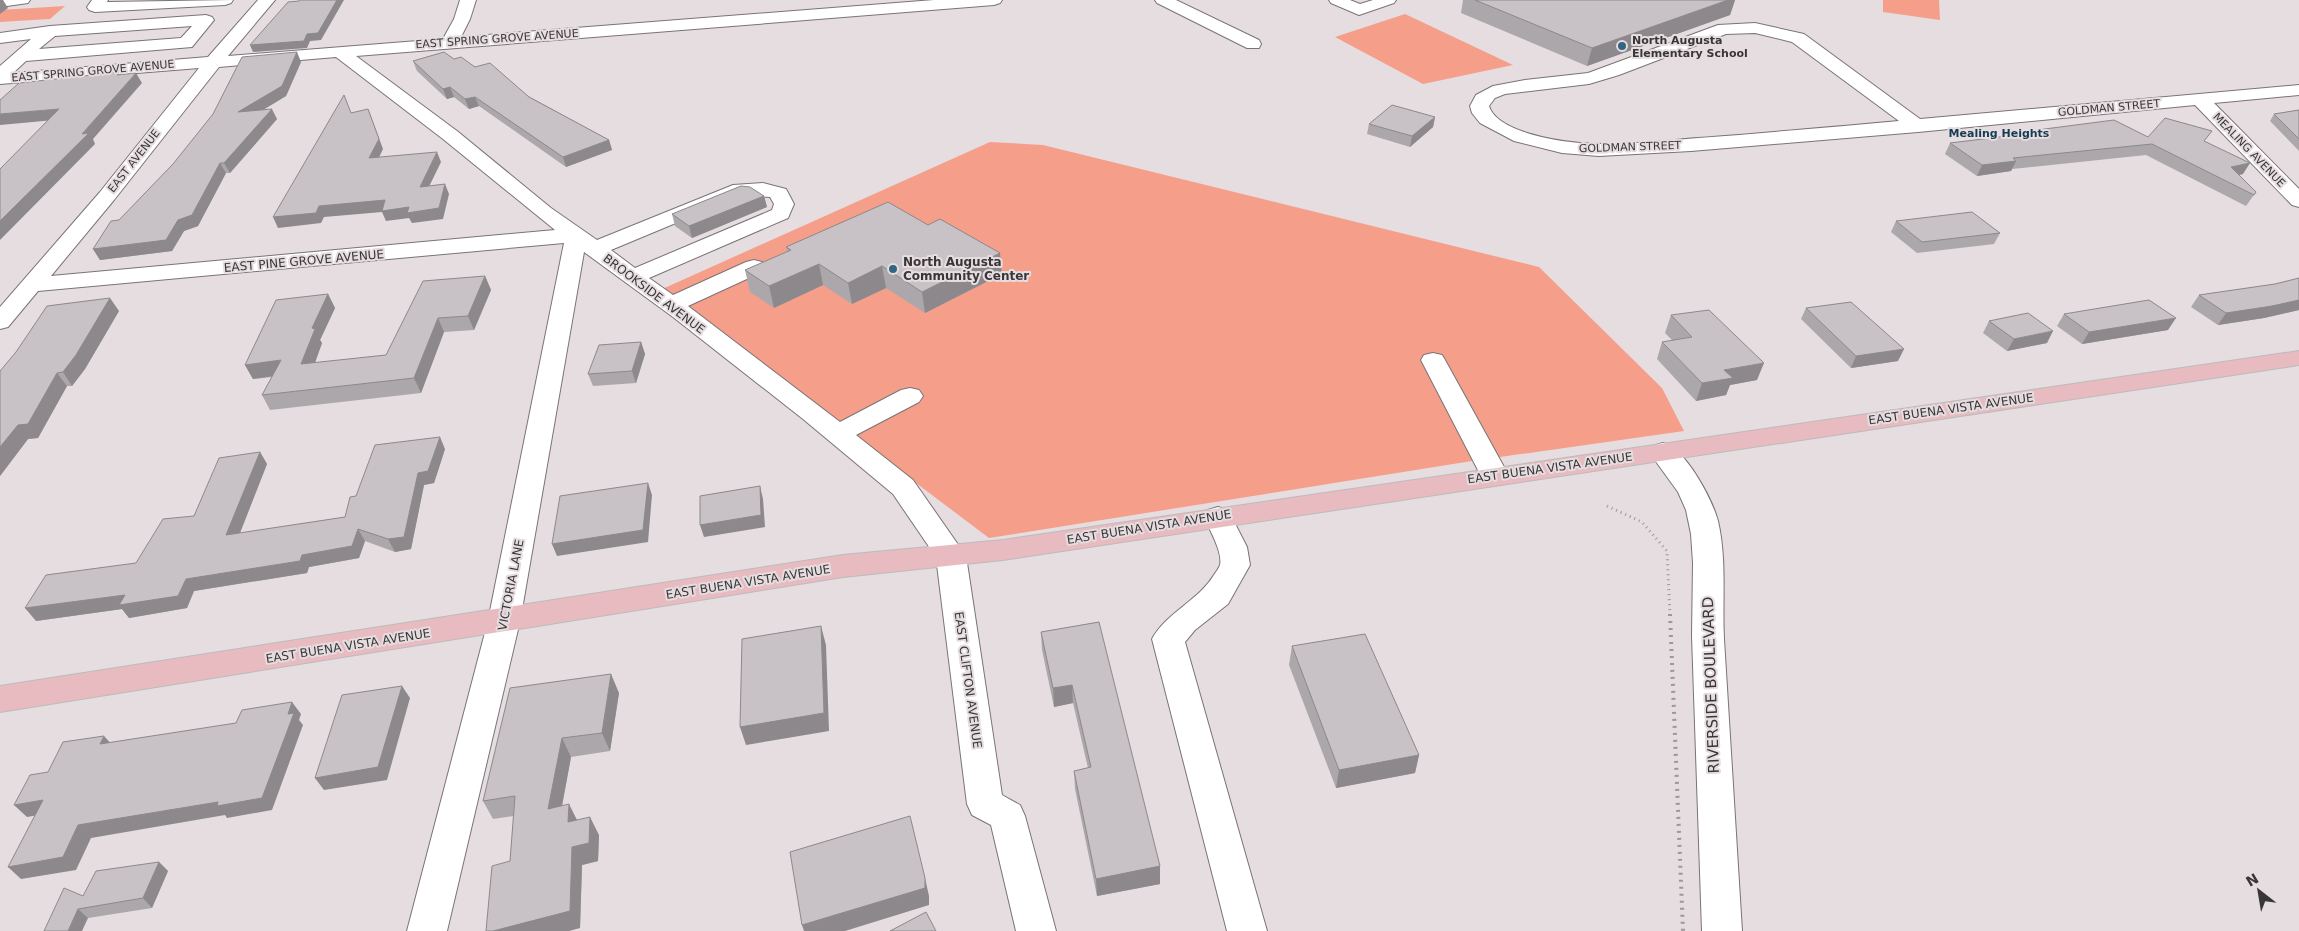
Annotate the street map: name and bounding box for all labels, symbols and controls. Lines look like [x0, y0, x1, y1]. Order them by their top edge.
street label: EAST SPRING GROVE AVENUE [415, 27, 579, 51]
place label: North Augusta Elementary School [1632, 34, 1748, 60]
marker: North Augusta Elementary School [1616, 40, 1628, 52]
street label: EAST SPRING GROVE AVENUE [11, 57, 175, 85]
street label: GOLDMAN STREET [2057, 97, 2161, 119]
street label: MEALING AVENUE [2210, 110, 2288, 190]
street label: EAST AVENUE [105, 127, 163, 195]
district label: Mealing Heights [1949, 127, 2050, 140]
street label: GOLDMAN STREET [1579, 139, 1682, 155]
street label: EAST PINE GROVE AVENUE [223, 247, 385, 275]
street label: BROOKSIDE AVENUE [600, 251, 708, 337]
place label: North Augusta Community Center [903, 255, 1029, 283]
marker: North Augusta Community Center [887, 263, 899, 275]
street label: EAST BUENA VISTA AVENUE [1868, 390, 2034, 428]
street label: EAST BUENA VISTA AVENUE [1467, 449, 1633, 487]
street label: EAST BUENA VISTA AVENUE [1066, 507, 1232, 547]
street label: VICTORIA LANE [495, 538, 527, 632]
street label: EAST BUENA VISTA AVENUE [665, 562, 831, 602]
street label: RIVERSIDE BOULEVARD [1699, 596, 1723, 774]
street label: EAST CLIFTON AVENUE [951, 611, 985, 749]
street label: EAST BUENA VISTA AVENUE [265, 626, 431, 666]
north arrow [2234, 866, 2284, 916]
text: N [2243, 870, 2261, 890]

